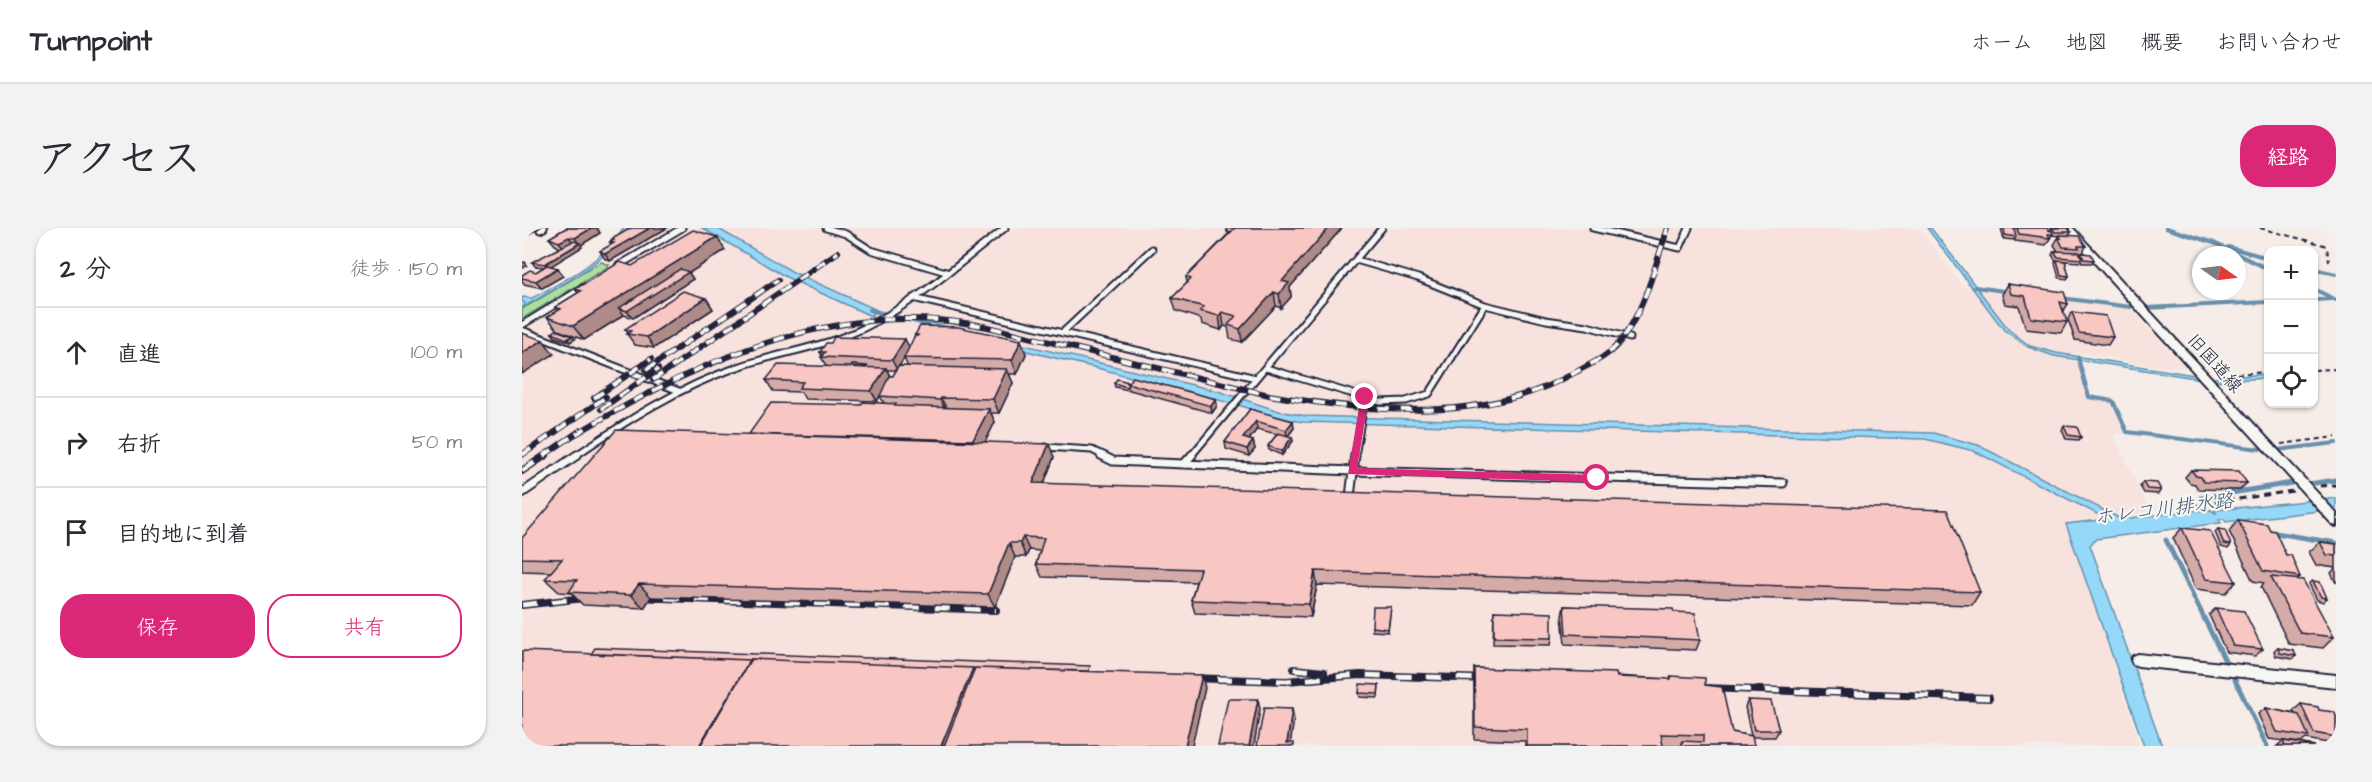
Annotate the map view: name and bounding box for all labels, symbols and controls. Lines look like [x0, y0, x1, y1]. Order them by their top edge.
text: Turnpoint [30, 22, 152, 61]
text: ホーム [1971, 28, 2033, 57]
text: 地図 [2066, 28, 2108, 57]
text: 概要 [2141, 28, 2183, 57]
text: お問い合わせ [2216, 28, 2342, 57]
button: 経路 [2240, 125, 2336, 187]
text: アクセス [36, 131, 201, 189]
north arrow [2192, 246, 2246, 300]
map controls [2264, 246, 2318, 408]
button: + [2264, 246, 2318, 300]
text: 2 分 [60, 251, 111, 287]
text: 徒歩 · 150 m [350, 255, 462, 283]
button: − [2264, 300, 2318, 354]
street label: 旧国道線 [2181, 328, 2248, 398]
icon: ahead [60, 336, 93, 369]
text: 100 m [411, 338, 462, 366]
text: 直進 [117, 339, 161, 370]
button: locate [2264, 354, 2318, 408]
route end [1351, 383, 1377, 409]
icon: right [60, 426, 93, 459]
text: 50 m [412, 428, 462, 456]
text: 右折 [117, 429, 161, 460]
route start [1583, 464, 1609, 490]
water label: ホレコ川排水路 [2093, 486, 2236, 531]
icon: arrive [60, 516, 93, 549]
text: 目的地に到着 [117, 519, 249, 550]
button: 保存 [60, 594, 255, 658]
button: 共有 [267, 594, 462, 658]

